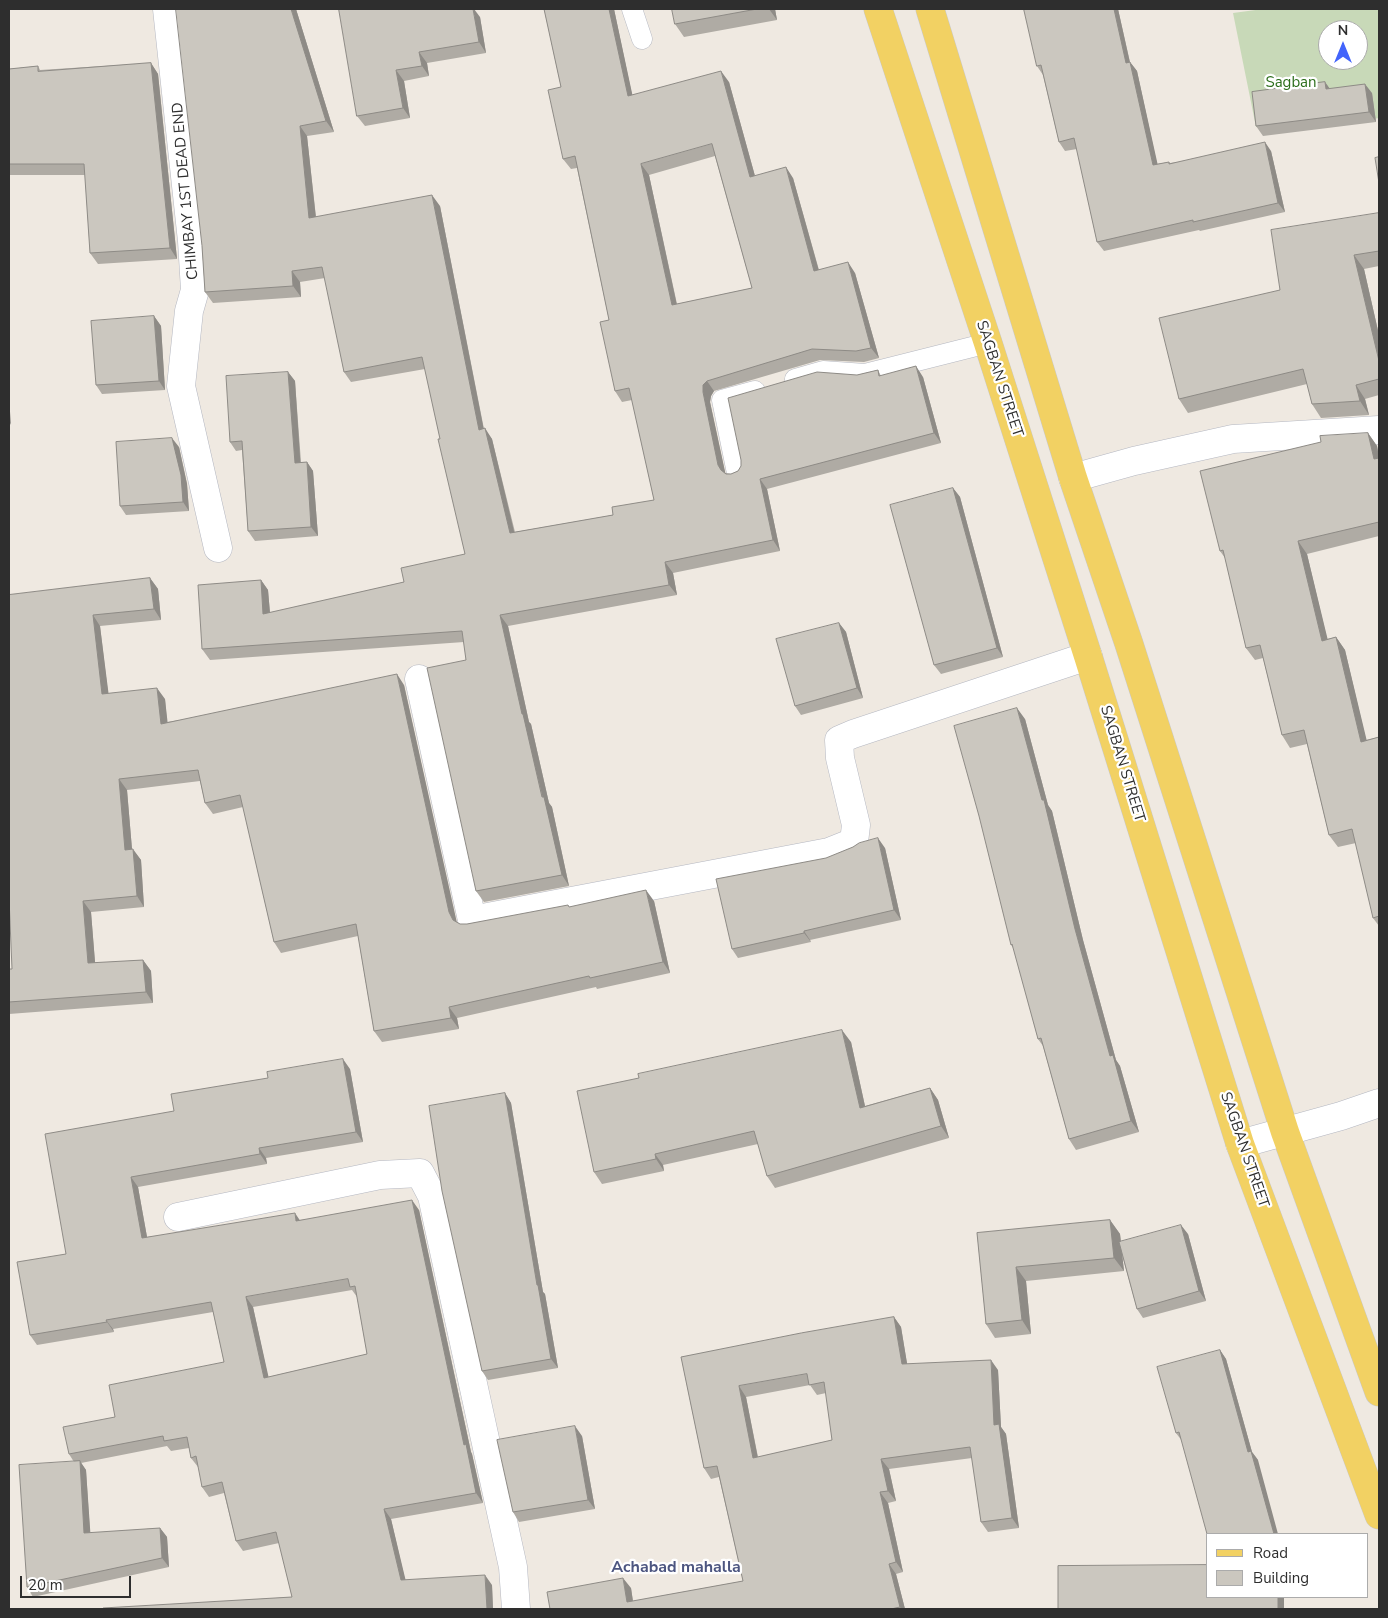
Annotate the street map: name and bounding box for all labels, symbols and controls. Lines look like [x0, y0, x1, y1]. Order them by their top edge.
north arrow [1318, 20, 1368, 70]
text: N [1338, 21, 1348, 40]
park label: Sagban [1265, 74, 1317, 92]
street label: CHIMBAY 1ST DEAD END [169, 101, 203, 281]
street label: SAGBAN STREET [972, 319, 1026, 439]
street label: SAGBAN STREET [1096, 703, 1148, 825]
street label: SAGBAN STREET [1216, 1090, 1272, 1210]
legend [1206, 1533, 1368, 1598]
text: Road [1253, 1543, 1288, 1563]
district label: Achabad mahalla [611, 1558, 741, 1578]
scale bar [22, 1566, 134, 1598]
text: Building [1253, 1568, 1309, 1588]
text: 20 m [28, 1575, 63, 1595]

